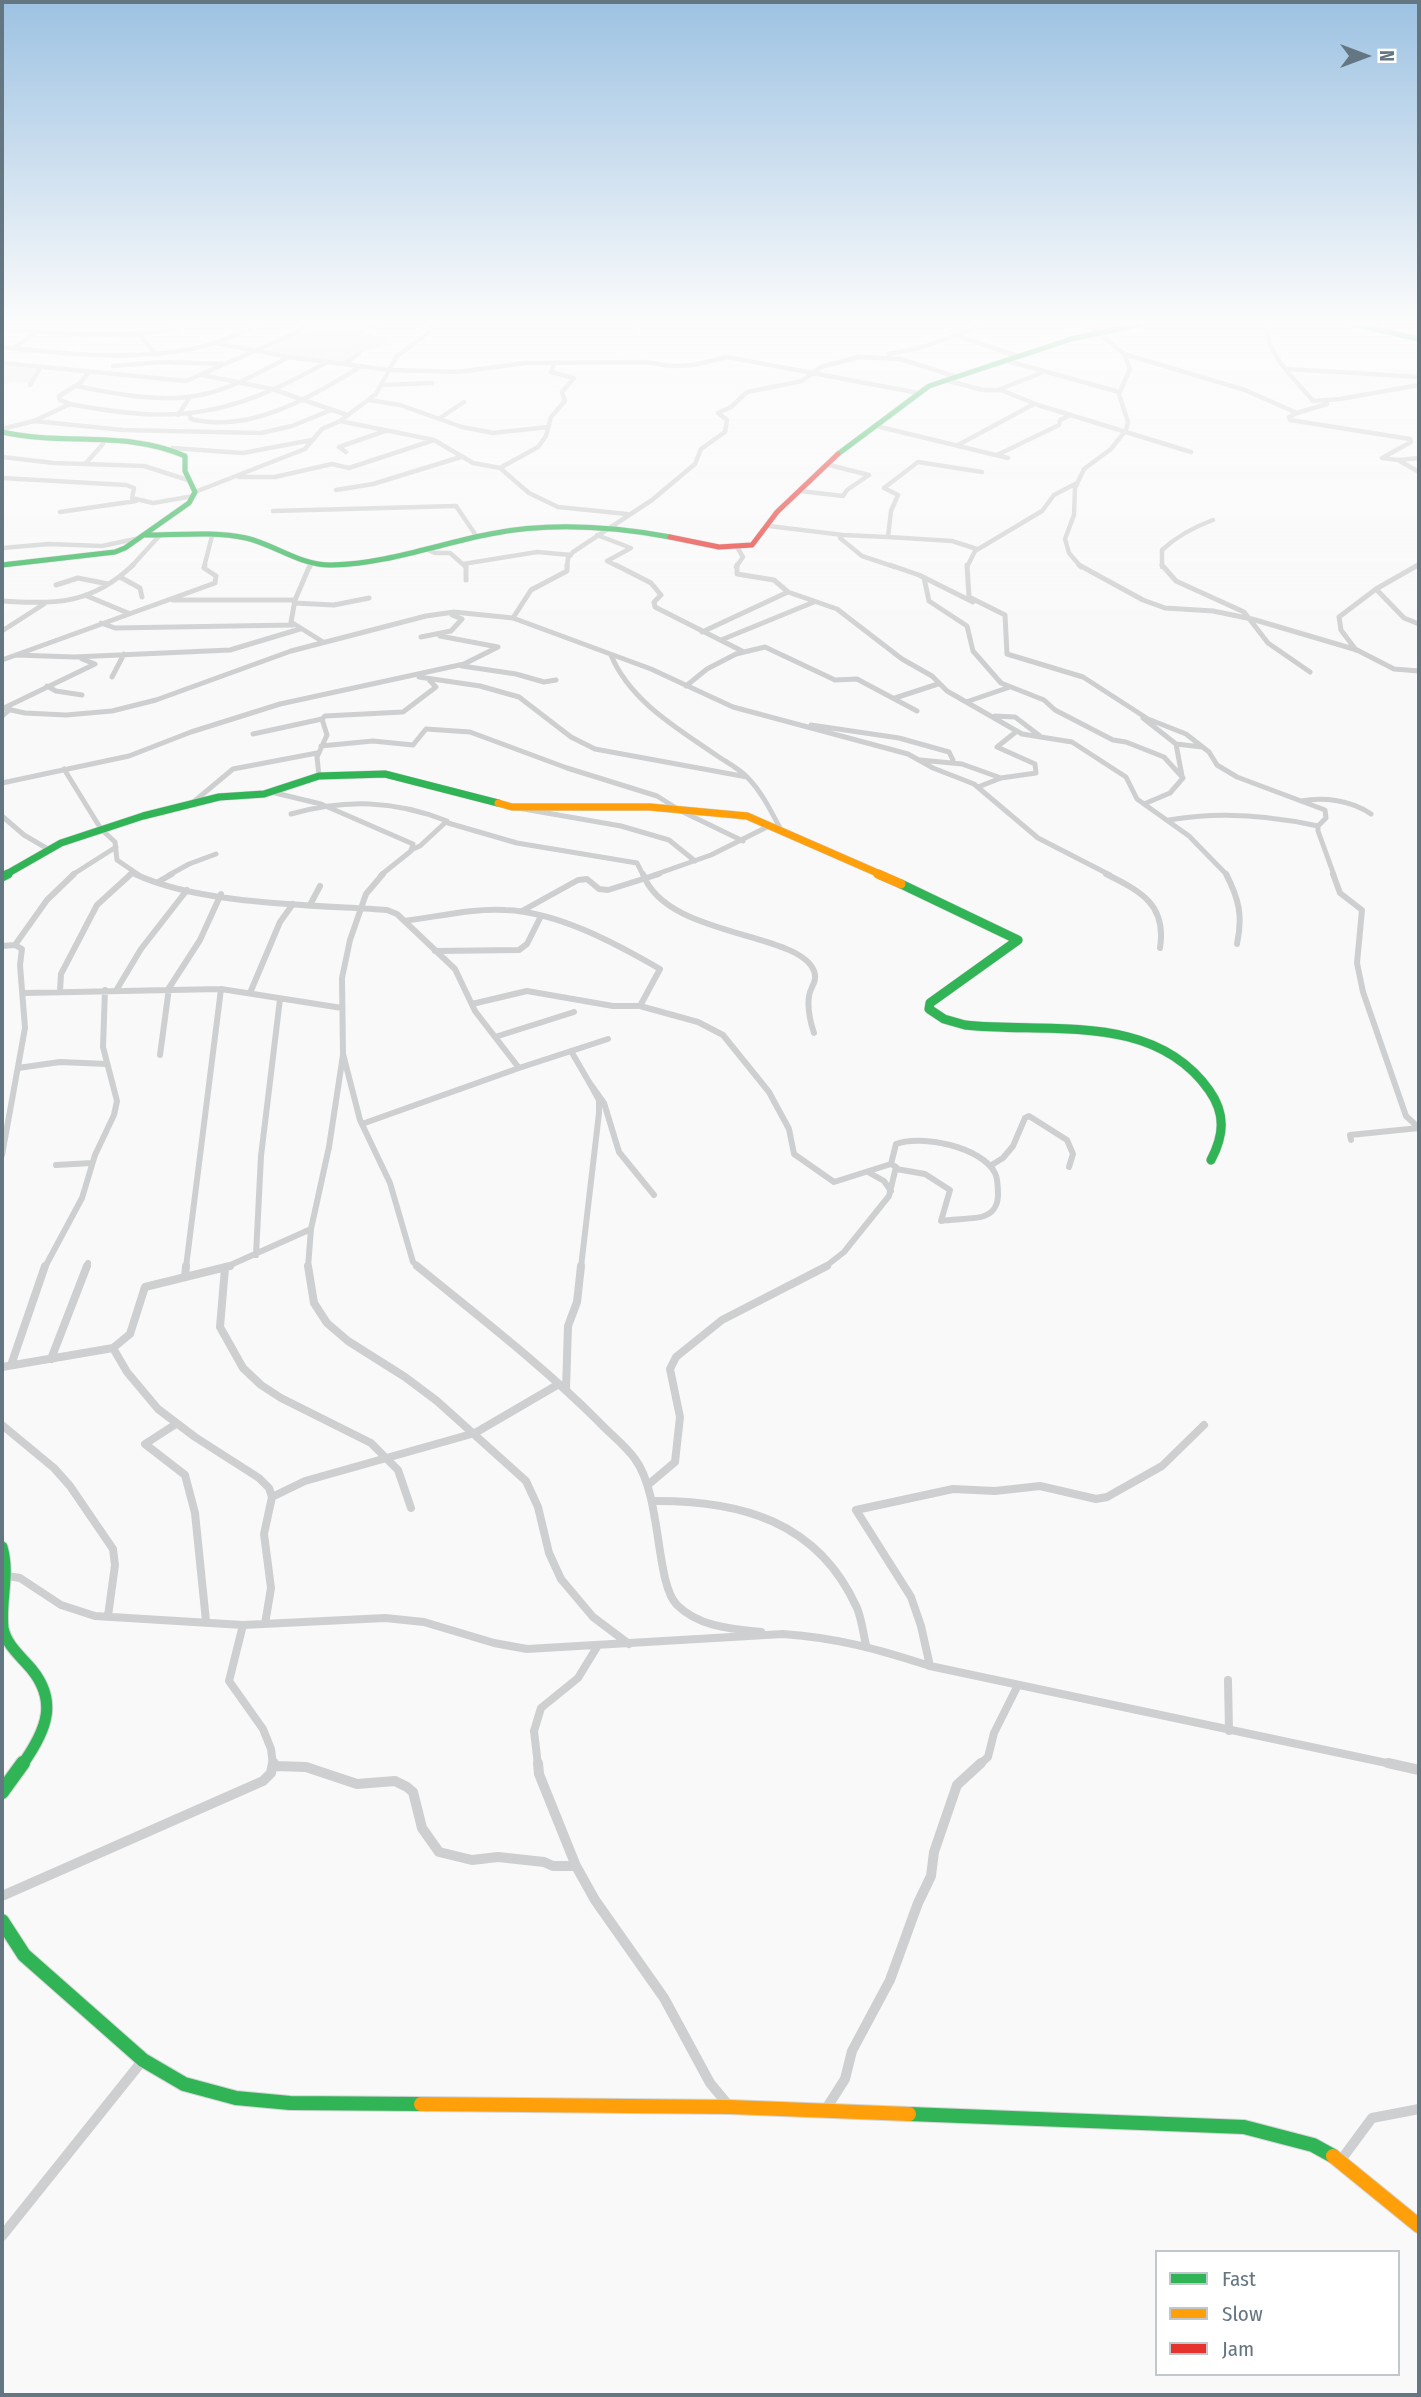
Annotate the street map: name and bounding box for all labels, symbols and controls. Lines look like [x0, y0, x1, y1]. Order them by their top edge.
north arrow [1330, 21, 1400, 91]
text: N [1375, 50, 1398, 62]
legend [1155, 2250, 1400, 2376]
text: Fast [1222, 2266, 1256, 2292]
text: Slow [1222, 2301, 1263, 2327]
text: Jam [1222, 2336, 1254, 2362]

